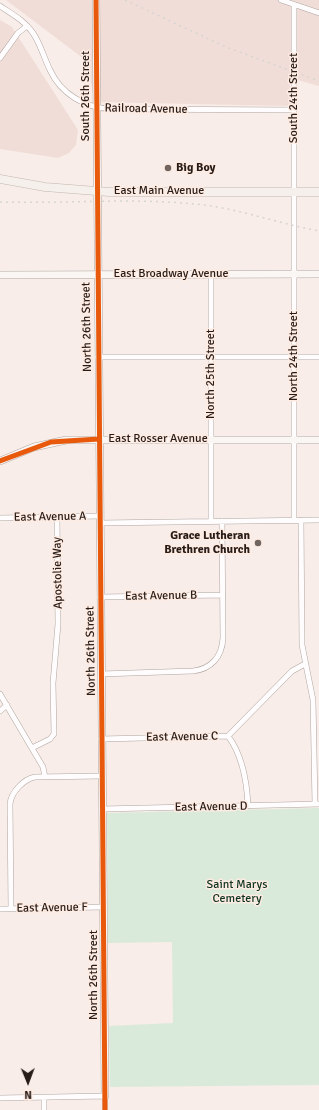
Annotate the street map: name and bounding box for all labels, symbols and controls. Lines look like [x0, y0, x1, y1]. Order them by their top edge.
street label: South 26th Street [79, 51, 93, 141]
street label: South 24th Street [287, 53, 301, 143]
street label: Railroad Avenue [104, 101, 188, 117]
place label: Big Boy [176, 161, 216, 175]
marker: Big Boy [163, 163, 173, 173]
street label: East Main Avenue [114, 184, 204, 198]
street label: East Broadway Avenue [113, 267, 229, 281]
street label: North 26th Street [79, 282, 95, 372]
street label: North 24th Street [287, 311, 301, 401]
street label: North 25th Street [204, 329, 218, 419]
street label: East Rosser Avenue [108, 432, 208, 446]
street label: East Avenue A [14, 509, 86, 525]
place label: Grace Lutheran Brethren Church [164, 529, 250, 557]
street label: Apostolie Way [50, 537, 66, 609]
marker: Grace Lutheran Brethren Church [253, 538, 263, 548]
street label: East Avenue B [125, 588, 197, 604]
street label: North 26th Street [83, 606, 99, 696]
street label: East Avenue C [146, 729, 218, 745]
street label: East Avenue D [174, 799, 248, 815]
park label: Saint Marys Cemetery [207, 878, 267, 906]
street label: East Avenue F [16, 900, 88, 916]
street label: North 26th Street [87, 930, 101, 1020]
north arrow [8, 1062, 48, 1102]
text: N [24, 1088, 32, 1101]

